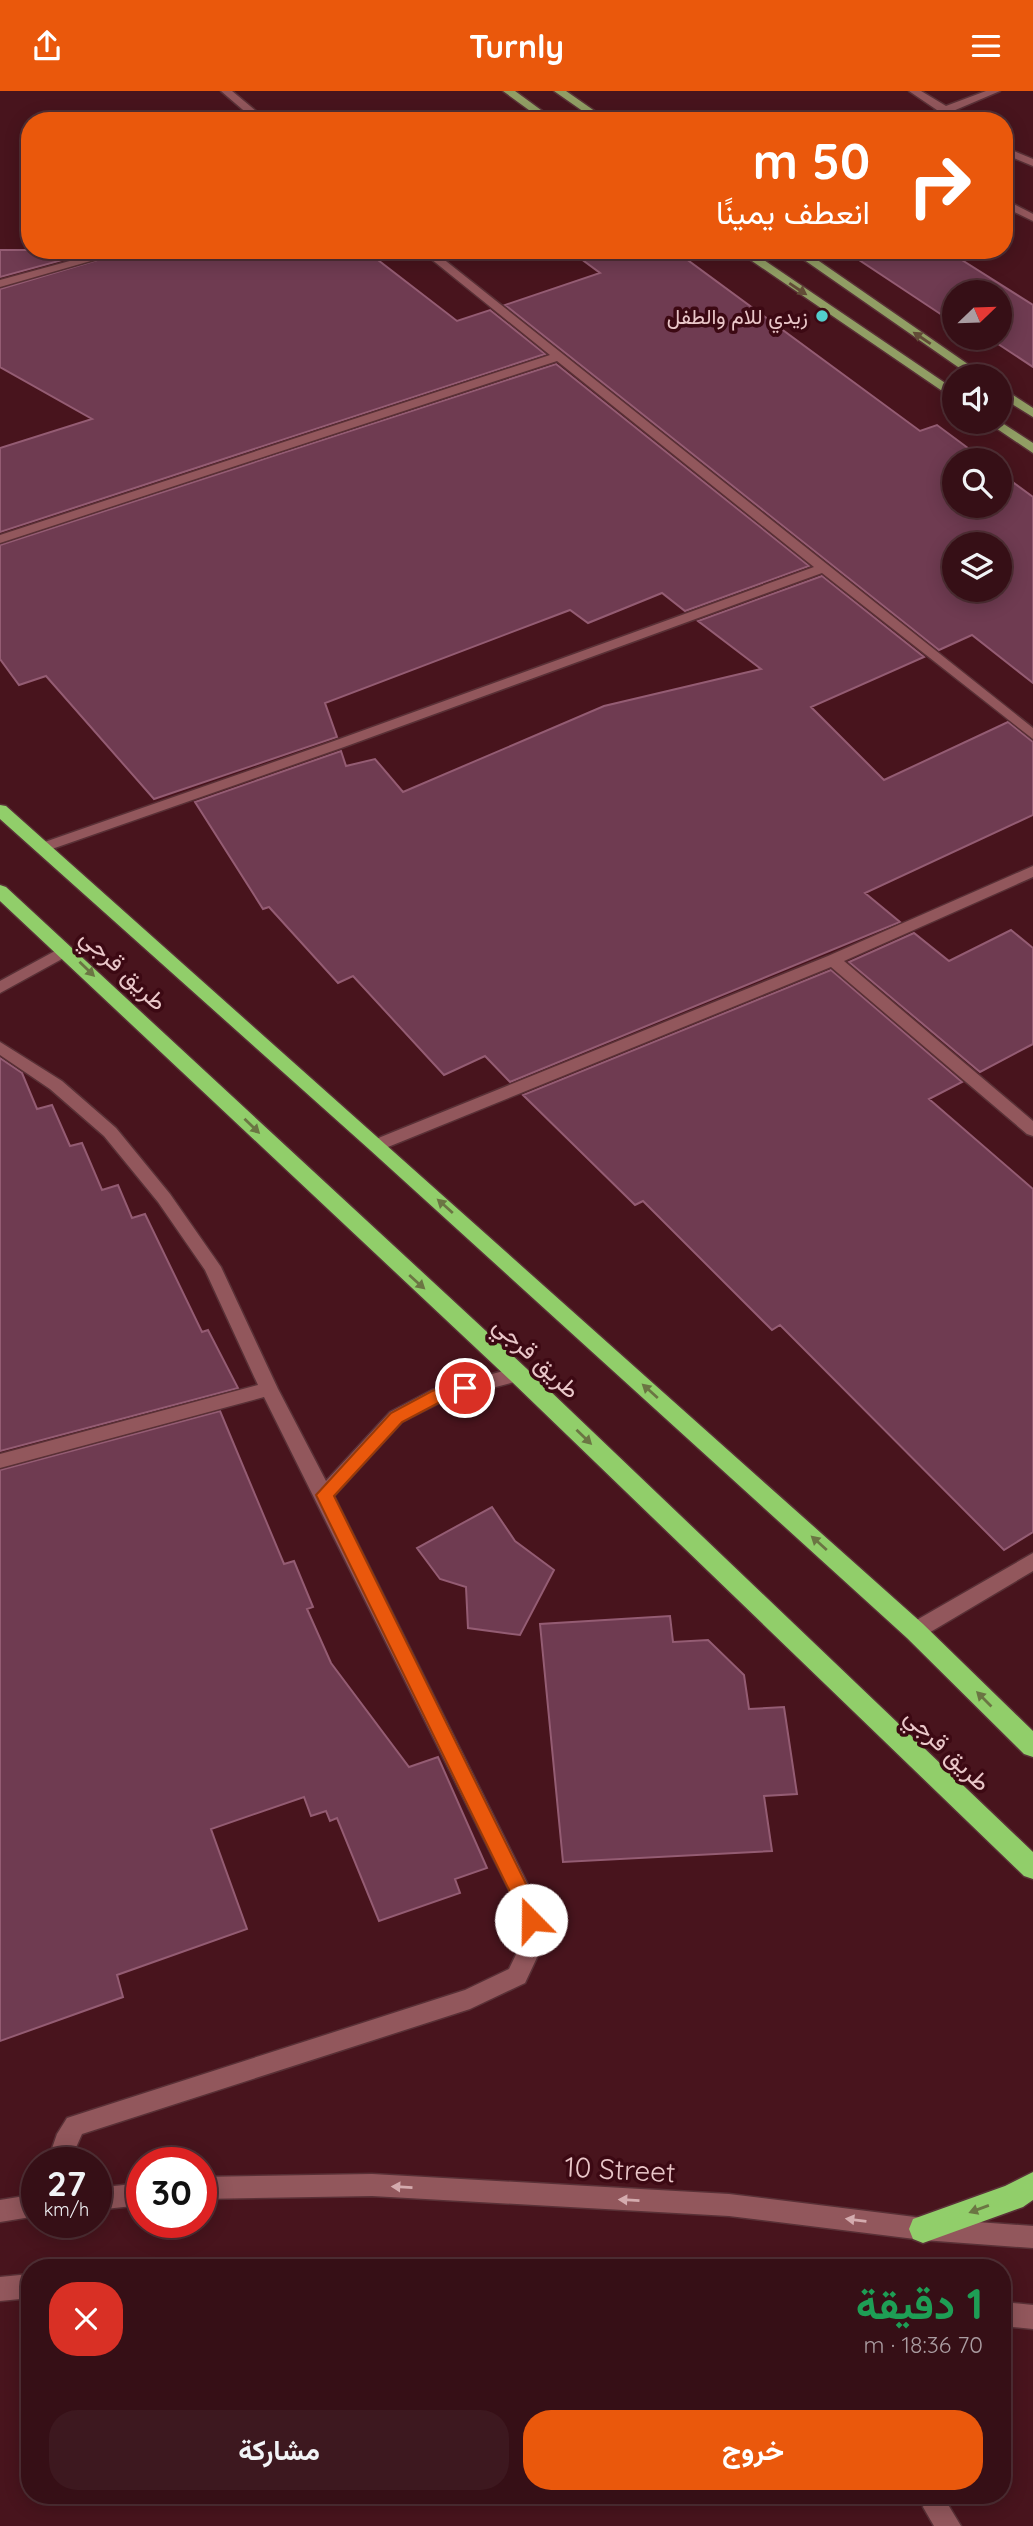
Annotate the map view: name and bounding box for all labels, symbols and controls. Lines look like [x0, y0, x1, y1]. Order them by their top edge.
text: Turnly [469, 26, 564, 66]
icon: share [28, 27, 66, 65]
icon: menu [967, 27, 1005, 65]
text: 50 m [753, 130, 870, 191]
icon: right [894, 140, 985, 231]
text: انعطف يمينًا [716, 192, 870, 232]
north arrow [942, 280, 1012, 350]
map controls [942, 280, 1012, 602]
one-way arrow [789, 282, 807, 296]
place label: زيدي للام والطفل [667, 303, 808, 334]
marker: زيدي للام والطفل [814, 308, 830, 324]
one-way arrow [913, 331, 931, 345]
button: sound [942, 364, 1012, 434]
button: search [942, 448, 1012, 518]
button: layers [942, 532, 1012, 602]
street label: طريق قرجي [71, 921, 174, 1020]
one-way arrow [78, 961, 95, 977]
one-way arrow [243, 1118, 261, 1134]
one-way arrow [437, 1198, 454, 1214]
one-way arrow [408, 1274, 426, 1290]
street label: طريق قرجي [484, 1309, 587, 1408]
pin [435, 1358, 495, 1418]
icon: arrive [446, 1369, 484, 1407]
one-way arrow [642, 1383, 659, 1399]
one-way arrow [575, 1429, 593, 1445]
one-way arrow [811, 1536, 828, 1552]
one-way arrow [976, 1691, 993, 1708]
street label: طريق قرجي [895, 1701, 997, 1801]
position arrow [494, 1883, 568, 1957]
speed limit sign: 30 [126, 2147, 217, 2238]
street label: 10 Street [564, 2149, 676, 2189]
text: 27 [47, 2161, 86, 2205]
one-way arrow [391, 2181, 413, 2192]
one-way arrow [618, 2194, 640, 2205]
text: km/h [44, 2198, 89, 2221]
one-way arrow [968, 2204, 989, 2215]
one-way arrow [844, 2215, 866, 2226]
text: 1 دقيقة [856, 2277, 983, 2330]
button: close [49, 2282, 123, 2356]
text: 70 m · 18:36 [864, 2330, 983, 2359]
button: مشاركة [49, 2410, 509, 2490]
button: خروج [523, 2410, 983, 2490]

